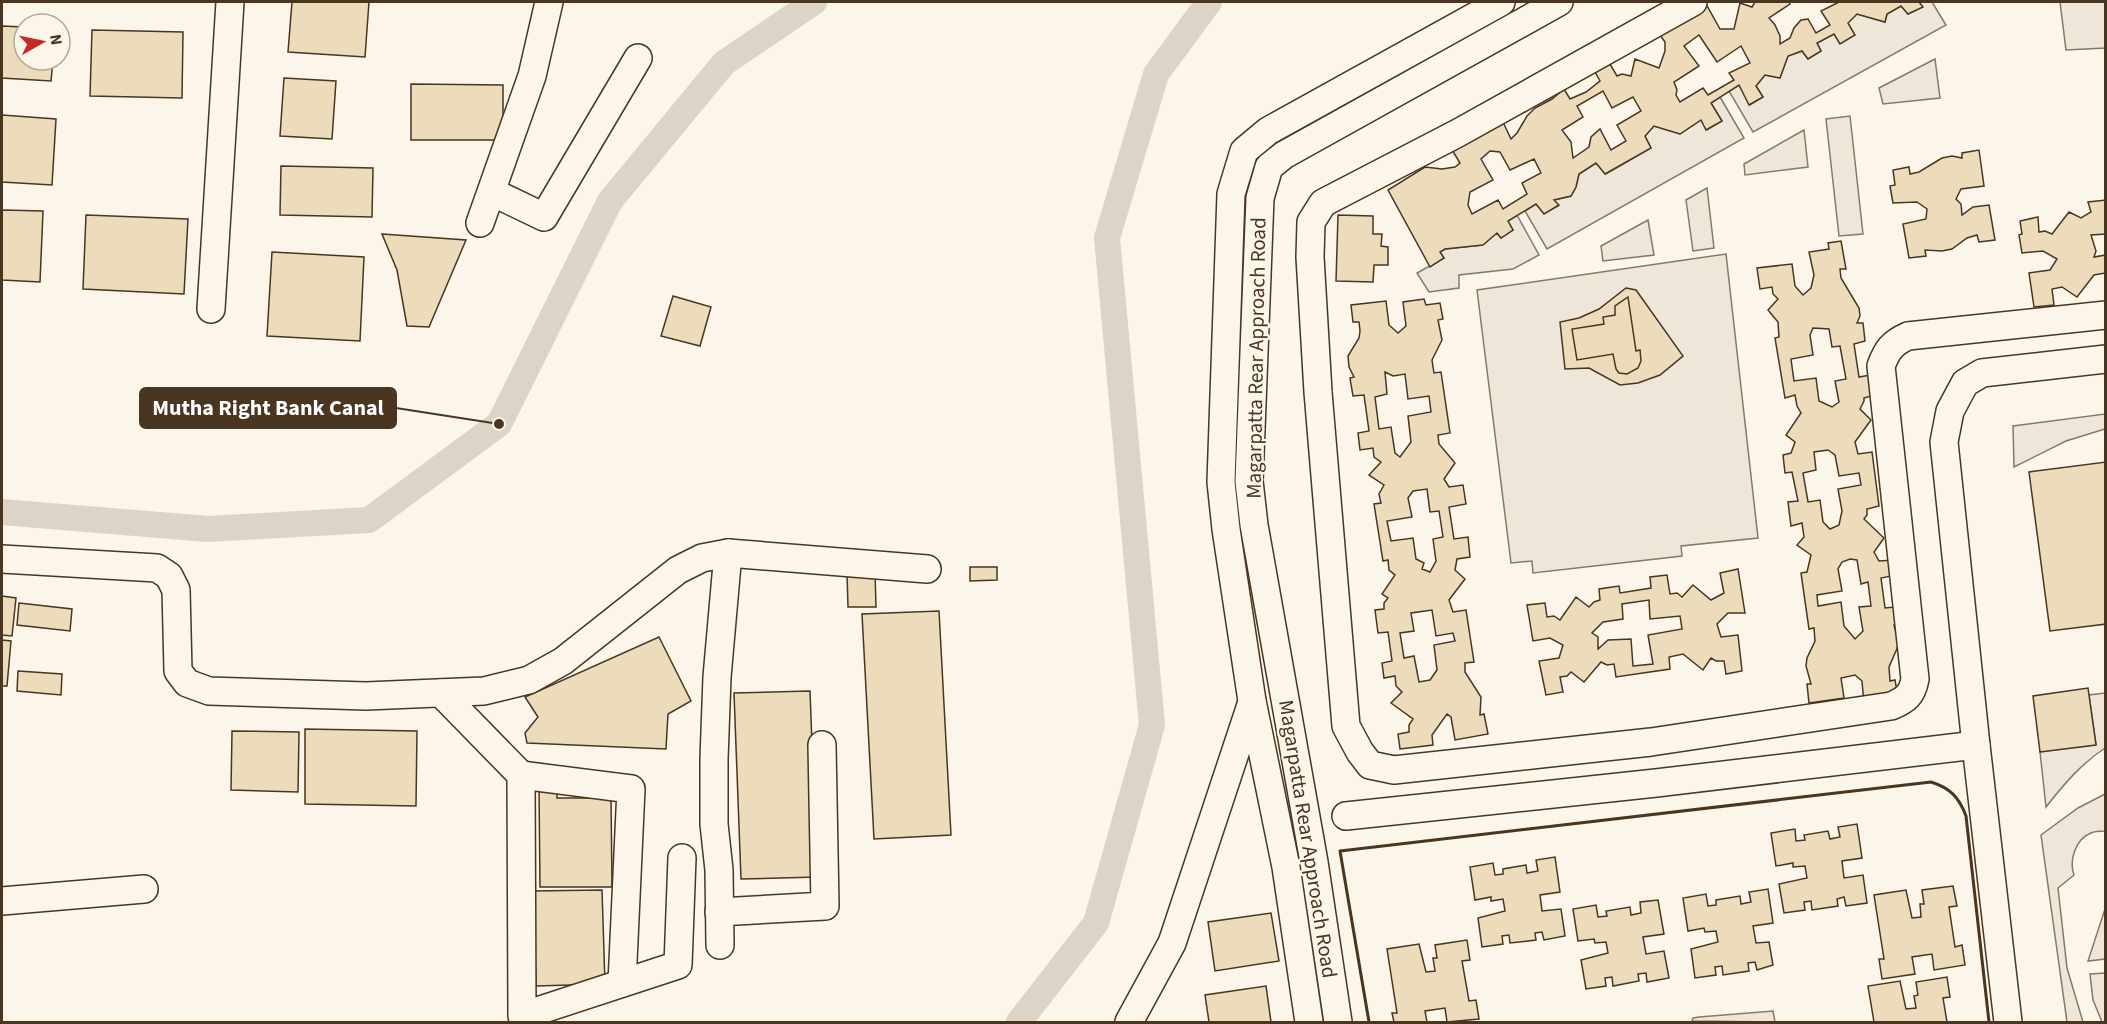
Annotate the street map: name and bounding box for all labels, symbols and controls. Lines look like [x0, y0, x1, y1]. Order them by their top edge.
north arrow [12, 12, 72, 72]
text: N [44, 33, 68, 47]
street label: Magarpatta Rear Approach Road [1239, 217, 1273, 499]
callout: Mutha Right Bank Canal [140, 388, 396, 428]
text: Mutha Right Bank Canal [152, 392, 385, 424]
street label: Magarpatta Rear Approach Road [1271, 698, 1345, 980]

